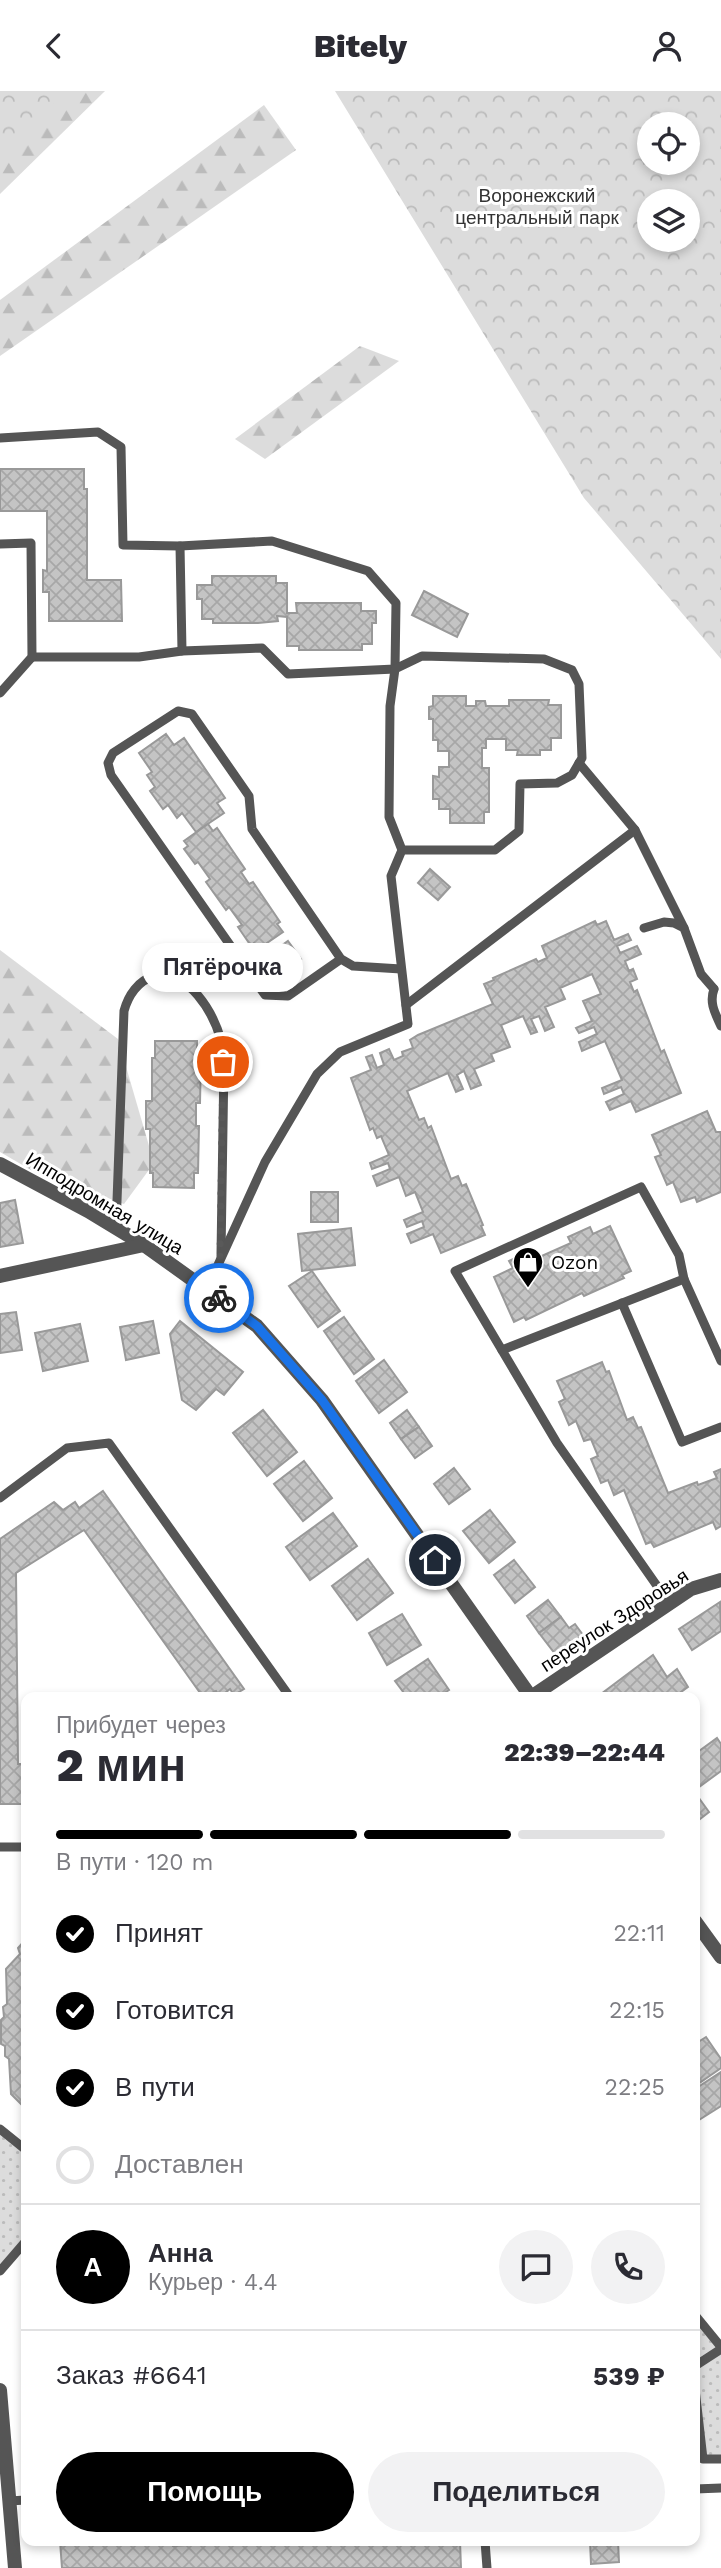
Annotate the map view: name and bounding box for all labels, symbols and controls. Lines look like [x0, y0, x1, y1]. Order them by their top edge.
icon: back [35, 27, 73, 65]
text: Bitely [314, 27, 407, 65]
icon: person [648, 27, 686, 65]
map controls [637, 112, 700, 252]
button: locate [637, 112, 700, 175]
park label: Воронежский центральный парк [455, 184, 619, 229]
button: layers [637, 189, 700, 252]
callout: Пятёрочка [142, 943, 304, 992]
text: Пятёрочка [163, 954, 282, 981]
pin [193, 1032, 253, 1092]
icon: bag [204, 1043, 242, 1081]
street label: Ипподромная улица [22, 1147, 188, 1260]
shop icon: Ozon [511, 1245, 545, 1289]
place label: Ozon [551, 1251, 598, 1274]
courier [184, 1263, 254, 1333]
icon: bike [200, 1279, 238, 1317]
pin [405, 1530, 465, 1590]
icon: home [416, 1541, 454, 1579]
street label: переулок Здоровья [536, 1564, 693, 1677]
text: Прибудет через [56, 1712, 226, 1739]
text: 22:39–22:44 [504, 1737, 665, 1767]
text: 2 мин [56, 1738, 186, 1792]
text: В пути · 120 m [56, 1849, 213, 1876]
icon: check [56, 1915, 94, 1953]
text: Принят [115, 1918, 203, 1948]
text: 22:11 [613, 1920, 665, 1947]
icon: check [56, 1992, 94, 2030]
text: Готовится [115, 1995, 234, 2025]
text: 22:15 [609, 1997, 665, 2024]
icon: check [56, 2069, 94, 2107]
text: В пути [115, 2072, 195, 2102]
text: 22:25 [605, 2074, 665, 2101]
text: Доставлен [115, 2149, 244, 2179]
button: chat [499, 2230, 573, 2304]
button: phone [591, 2230, 665, 2304]
text: Анна [148, 2238, 213, 2268]
text: А [84, 2252, 102, 2282]
text: Курьер · 4.4 [148, 2269, 278, 2296]
text: Заказ #6641 [56, 2360, 207, 2390]
text: 539 ₽ [593, 2361, 665, 2391]
button: Помощь [56, 2452, 354, 2532]
button: Поделиться [368, 2452, 665, 2532]

